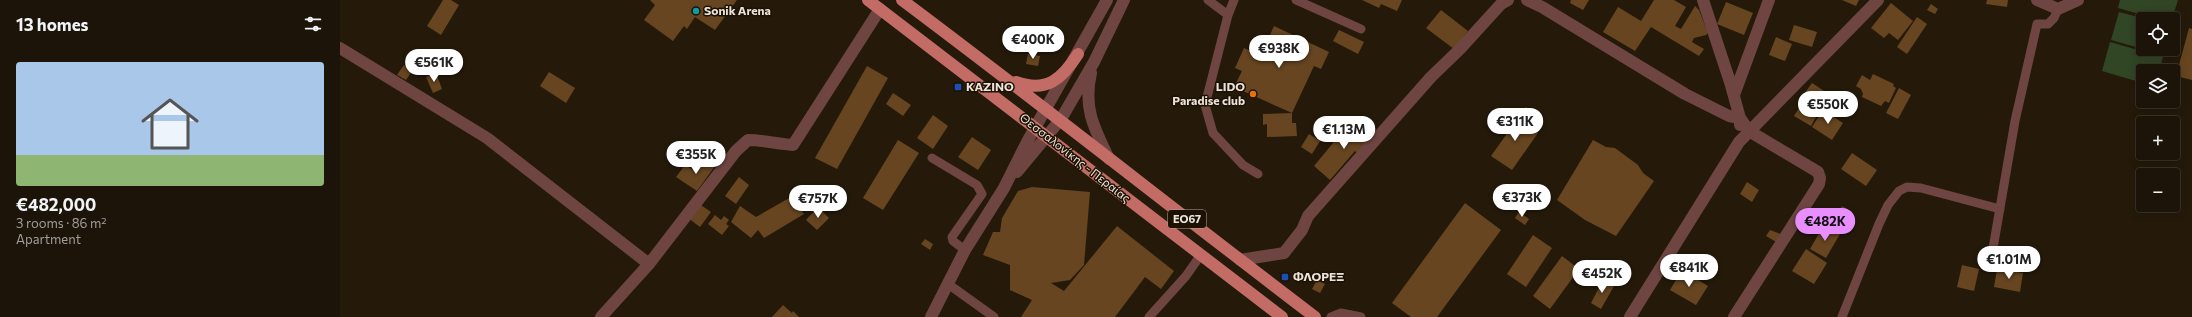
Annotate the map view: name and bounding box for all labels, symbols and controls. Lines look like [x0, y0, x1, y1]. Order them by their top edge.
place label: Sonik Arena [704, 3, 771, 17]
marker: Sonik Arena [691, 6, 701, 16]
map controls [2136, 12, 2180, 212]
button: locate [2136, 12, 2180, 56]
icon: filters [302, 13, 324, 35]
text: 13 homes [16, 14, 89, 35]
pin: €400K [1005, 26, 1061, 60]
text: €400K [1011, 31, 1055, 47]
pin: €938K [1251, 35, 1307, 69]
text: €938K [1258, 40, 1300, 56]
pin: €561K [406, 49, 462, 83]
text: €561K [414, 54, 454, 70]
button: layers [2136, 64, 2180, 108]
place label: ΚΑΖΙΝΟ [966, 79, 1014, 93]
place label: LIDO Paradise club [1172, 79, 1245, 107]
marker: ΚΑΖΙΝΟ [953, 82, 963, 92]
icon: home [134, 88, 206, 160]
marker: LIDO Paradise club [1248, 89, 1258, 99]
pin: €550K [1800, 91, 1856, 125]
text: €550K [1807, 96, 1849, 112]
pin: €311K [1487, 108, 1543, 142]
street label: Θεσσαλονίκης - Περαίας [1018, 110, 1134, 205]
text: €311K [1496, 113, 1534, 129]
pin: €1.13M [1311, 116, 1377, 150]
button: + [2136, 116, 2180, 160]
text: €1.13M [1322, 121, 1366, 137]
pin: €355K [668, 141, 724, 175]
text: €355K [676, 146, 716, 162]
button: − [2136, 168, 2180, 212]
pin: €373K [1494, 184, 1550, 218]
pin: €757K [790, 185, 846, 219]
text: €373K [1502, 189, 1542, 205]
text: €757K [798, 190, 838, 206]
text: €482,000 [16, 194, 96, 215]
pin: €482K [1797, 208, 1853, 242]
road number: ΕΟ67 [1168, 210, 1206, 228]
text: €482K [1804, 213, 1846, 229]
text: 3 rooms · 86 m² [16, 215, 107, 231]
text: Apartment [16, 231, 81, 247]
pin: €1.01M [1976, 246, 2042, 280]
text: €1.01M [1986, 251, 2032, 267]
pin: €841K [1661, 254, 1717, 288]
text: €841K [1669, 259, 1709, 275]
pin: €452K [1574, 260, 1630, 294]
text: €452K [1581, 265, 1623, 281]
place label: ΦΛΟΡΕΞ [1293, 269, 1344, 283]
marker: ΦΛΟΡΕΞ [1280, 272, 1290, 282]

